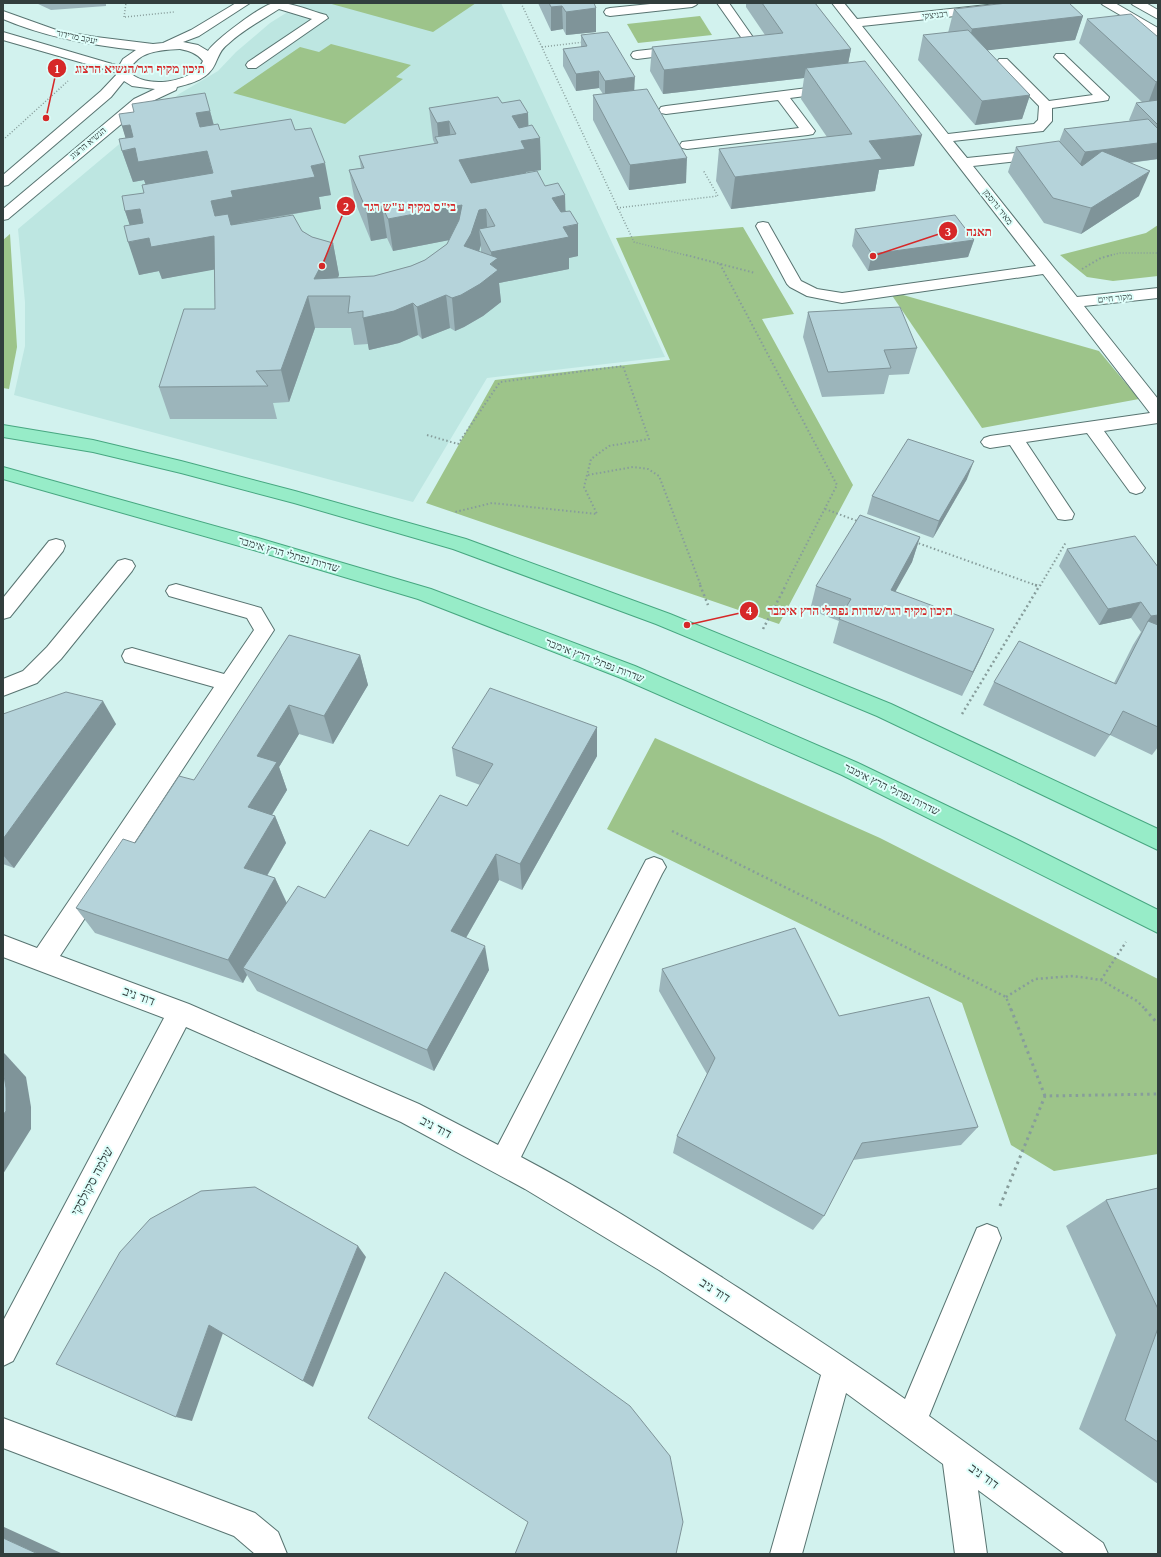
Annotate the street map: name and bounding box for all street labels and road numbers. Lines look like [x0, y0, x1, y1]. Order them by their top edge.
street label: רבניצקי [922, 9, 948, 21]
street label: יעקב מרידור [55, 28, 99, 46]
street label: הנשיא הרצוג [68, 125, 108, 161]
street label: מאיר גרוסמן [981, 187, 1015, 227]
street label: מקור חיים [1097, 291, 1133, 305]
street label: שדרות נפתלי הרץ אימבר [237, 534, 341, 574]
street label: שדרות נפתלי הרץ אימבר [544, 636, 646, 684]
street label: שדרות נפתלי הרץ אימבר [842, 761, 942, 817]
street label: דוד ניב [121, 983, 157, 1009]
street label: דוד ניב [418, 1113, 454, 1141]
street label: שלמה סקולסקי [68, 1144, 117, 1218]
street label: דוד ניב [697, 1275, 733, 1305]
street label: דוד ניב [966, 1460, 1002, 1492]

